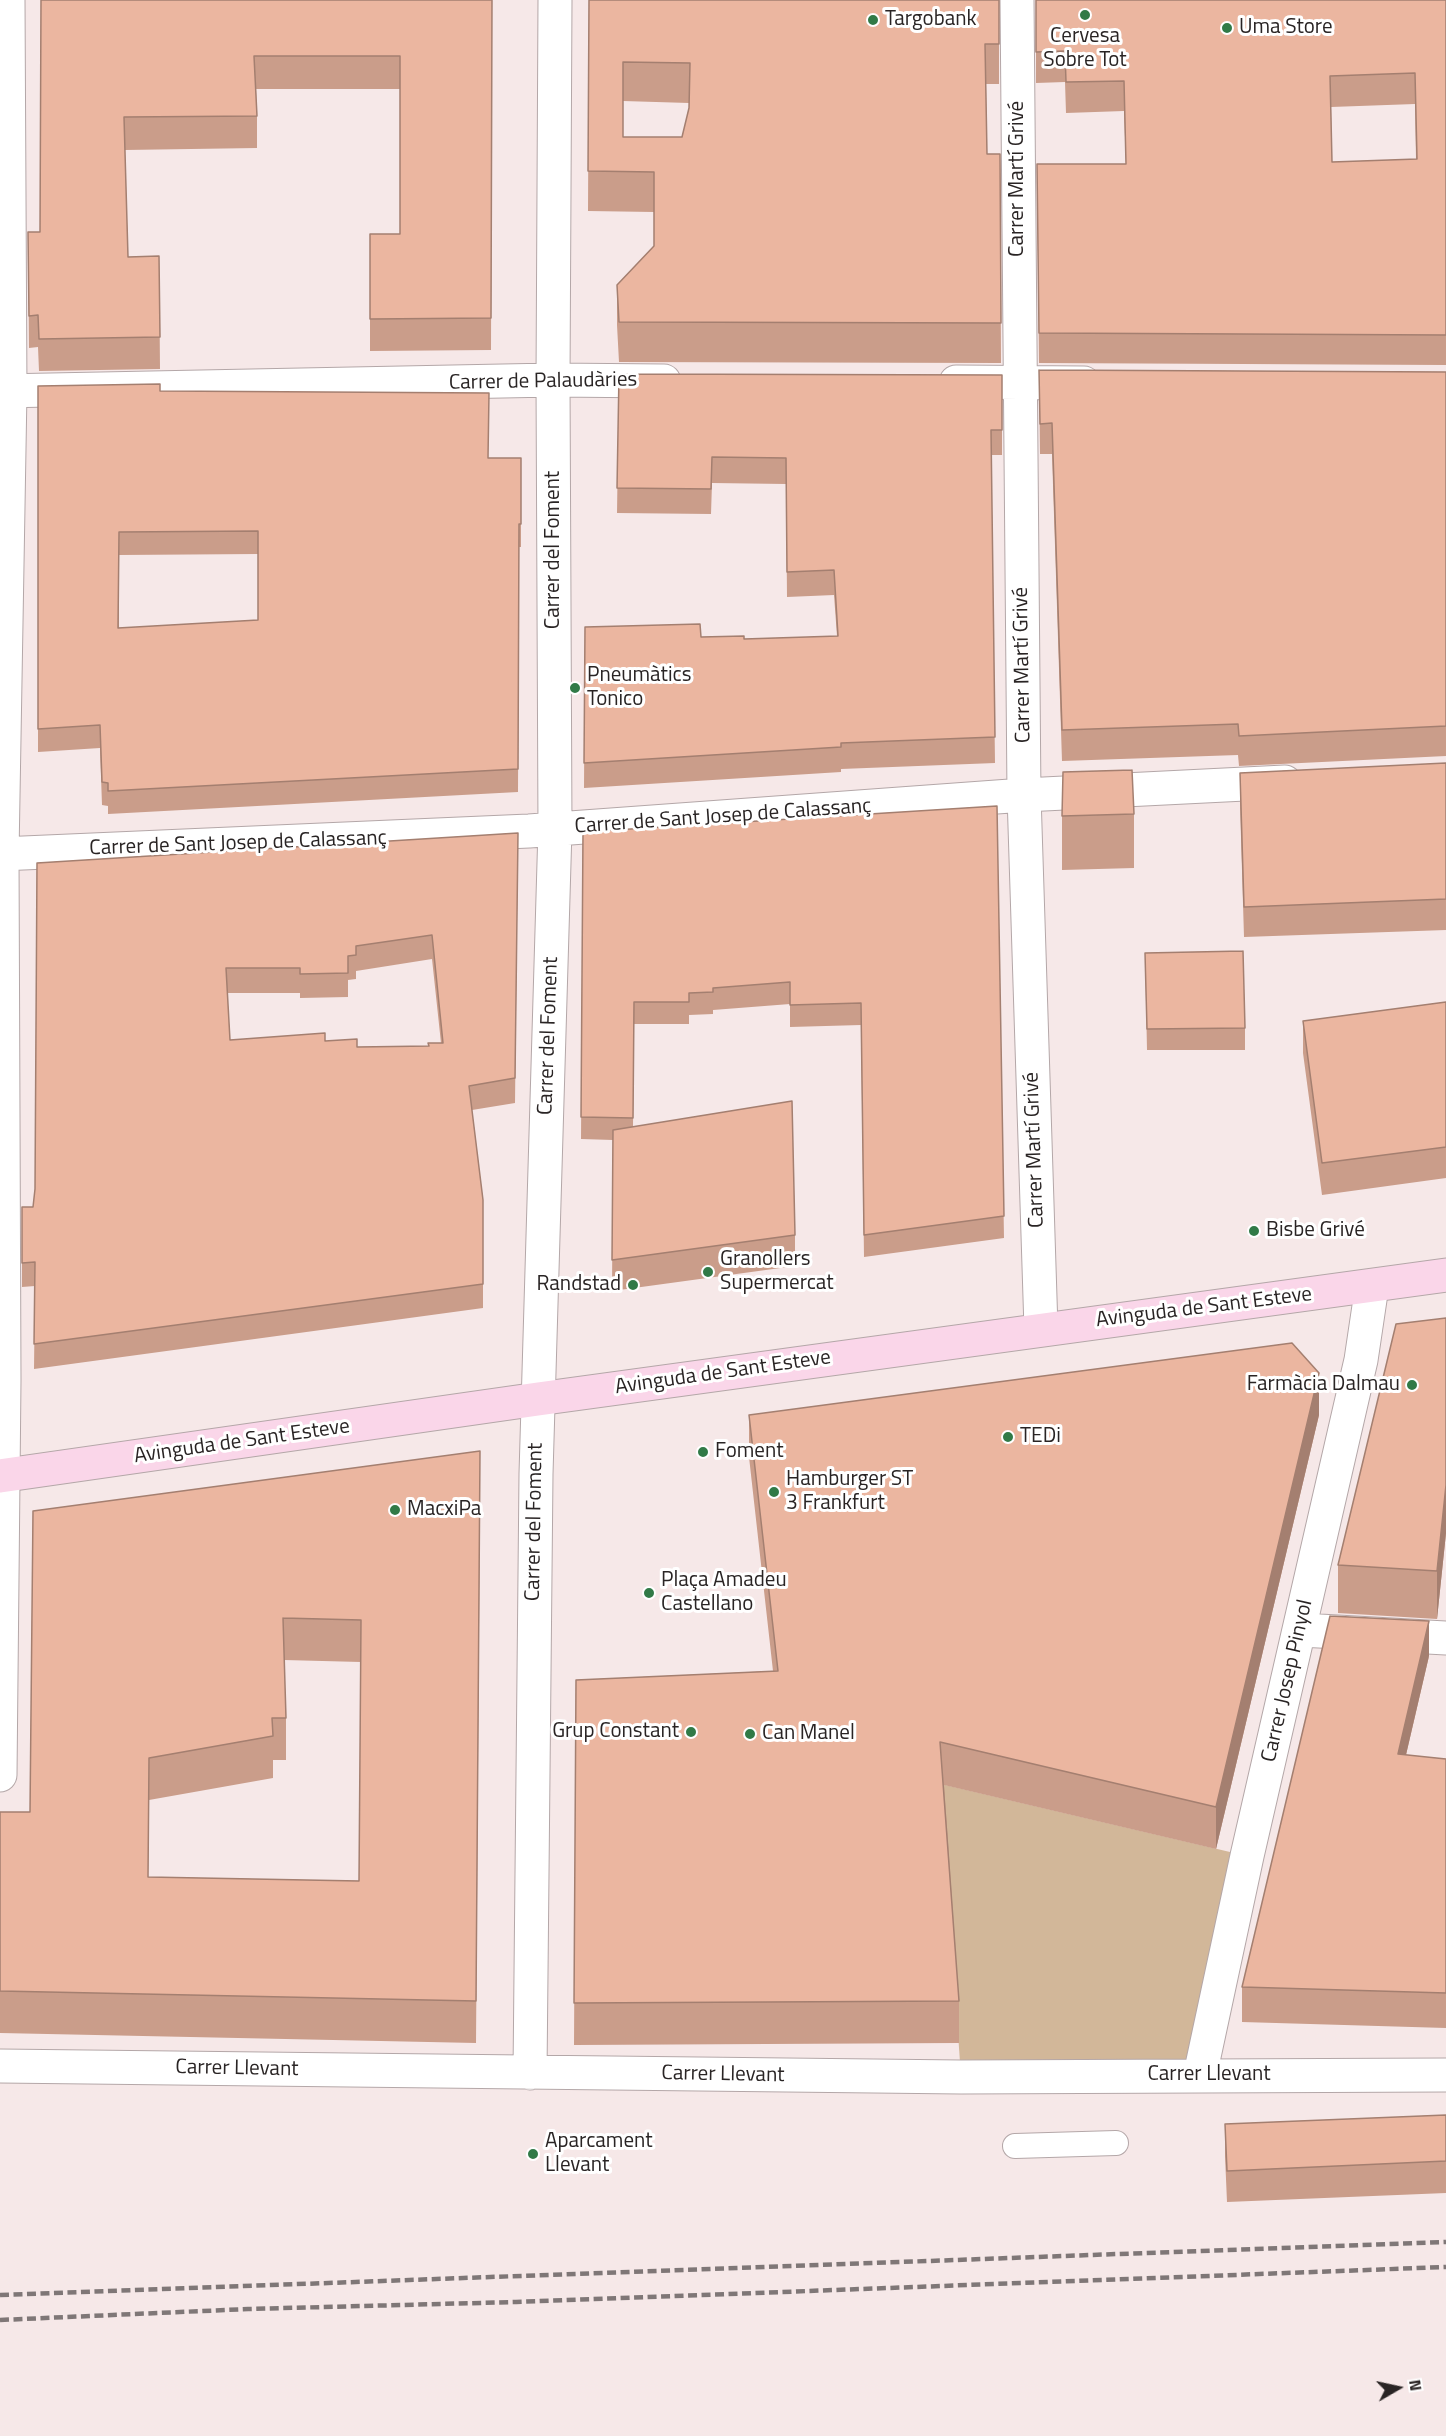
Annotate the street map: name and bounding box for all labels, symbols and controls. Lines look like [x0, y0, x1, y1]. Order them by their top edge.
place label: Targobank [885, 7, 977, 33]
marker: Cervesa Sobre Tot [1078, 8, 1092, 22]
marker: Targobank [866, 13, 880, 27]
place label: Uma Store [1239, 15, 1333, 41]
marker: Uma Store [1220, 21, 1234, 35]
place label: Cervesa Sobre Tot [1043, 24, 1127, 74]
street label: Carrer Martí Grivé [1005, 101, 1031, 257]
street label: Carrer de Palaudàries [449, 368, 637, 396]
street label: Carrer del Foment [541, 471, 567, 629]
street label: Carrer Martí Grivé [1009, 587, 1037, 743]
place label: Pneumàtics Tonico [587, 663, 691, 713]
marker: Pneumàtics Tonico [568, 681, 582, 695]
street label: Carrer de Sant Josep de Calassanç [574, 794, 872, 840]
street label: Carrer de Sant Josep de Calassanç [89, 826, 387, 862]
street label: Carrer del Foment [534, 956, 564, 1116]
street label: Carrer Martí Grivé [1020, 1072, 1050, 1228]
place label: Bisbe Grivé [1266, 1218, 1365, 1244]
marker: Bisbe Grivé [1247, 1224, 1261, 1238]
place label: Granollers Supermercat [720, 1247, 834, 1297]
marker: Granollers Supermercat [701, 1265, 715, 1279]
place label: Randstad [536, 1272, 621, 1298]
marker: Randstad [626, 1278, 640, 1292]
street label: Avinguda de Sant Esteve [1095, 1282, 1313, 1334]
street label: Avinguda de Sant Esteve [614, 1345, 832, 1401]
place label: Farmàcia Dalmau [1247, 1372, 1400, 1398]
marker: Farmàcia Dalmau [1405, 1378, 1419, 1392]
street label: Avinguda de Sant Esteve [133, 1414, 351, 1470]
place label: TEDi [1020, 1424, 1061, 1450]
marker: TEDi [1001, 1430, 1015, 1444]
place label: Foment [715, 1439, 784, 1465]
street label: Carrer del Foment [521, 1443, 549, 1601]
marker: Foment [696, 1445, 710, 1459]
place label: Hamburger ST 3 Frankfurt [786, 1467, 913, 1517]
marker: Hamburger ST 3 Frankfurt [767, 1485, 781, 1499]
place label: MacxiPa [407, 1497, 481, 1523]
marker: MacxiPa [388, 1503, 402, 1517]
place label: Plaça Amadeu Castellano [661, 1568, 787, 1618]
marker: Plaça Amadeu Castellano [642, 1586, 656, 1600]
street label: Carrer Josep Pinyol [1257, 1597, 1319, 1765]
place label: Grup Constant [552, 1719, 679, 1745]
place label: Can Manel [762, 1721, 855, 1747]
marker: Grup Constant [684, 1725, 698, 1739]
marker: Can Manel [743, 1727, 757, 1741]
street label: Carrer Llevant [175, 2055, 299, 2083]
street label: Carrer Llevant [661, 2061, 785, 2089]
street label: Carrer Llevant [1147, 2062, 1271, 2088]
place label: Aparcament Llevant [545, 2129, 653, 2179]
marker: Aparcament Llevant [526, 2147, 540, 2161]
north arrow [1368, 2358, 1428, 2418]
text: N [1403, 2378, 1428, 2393]

